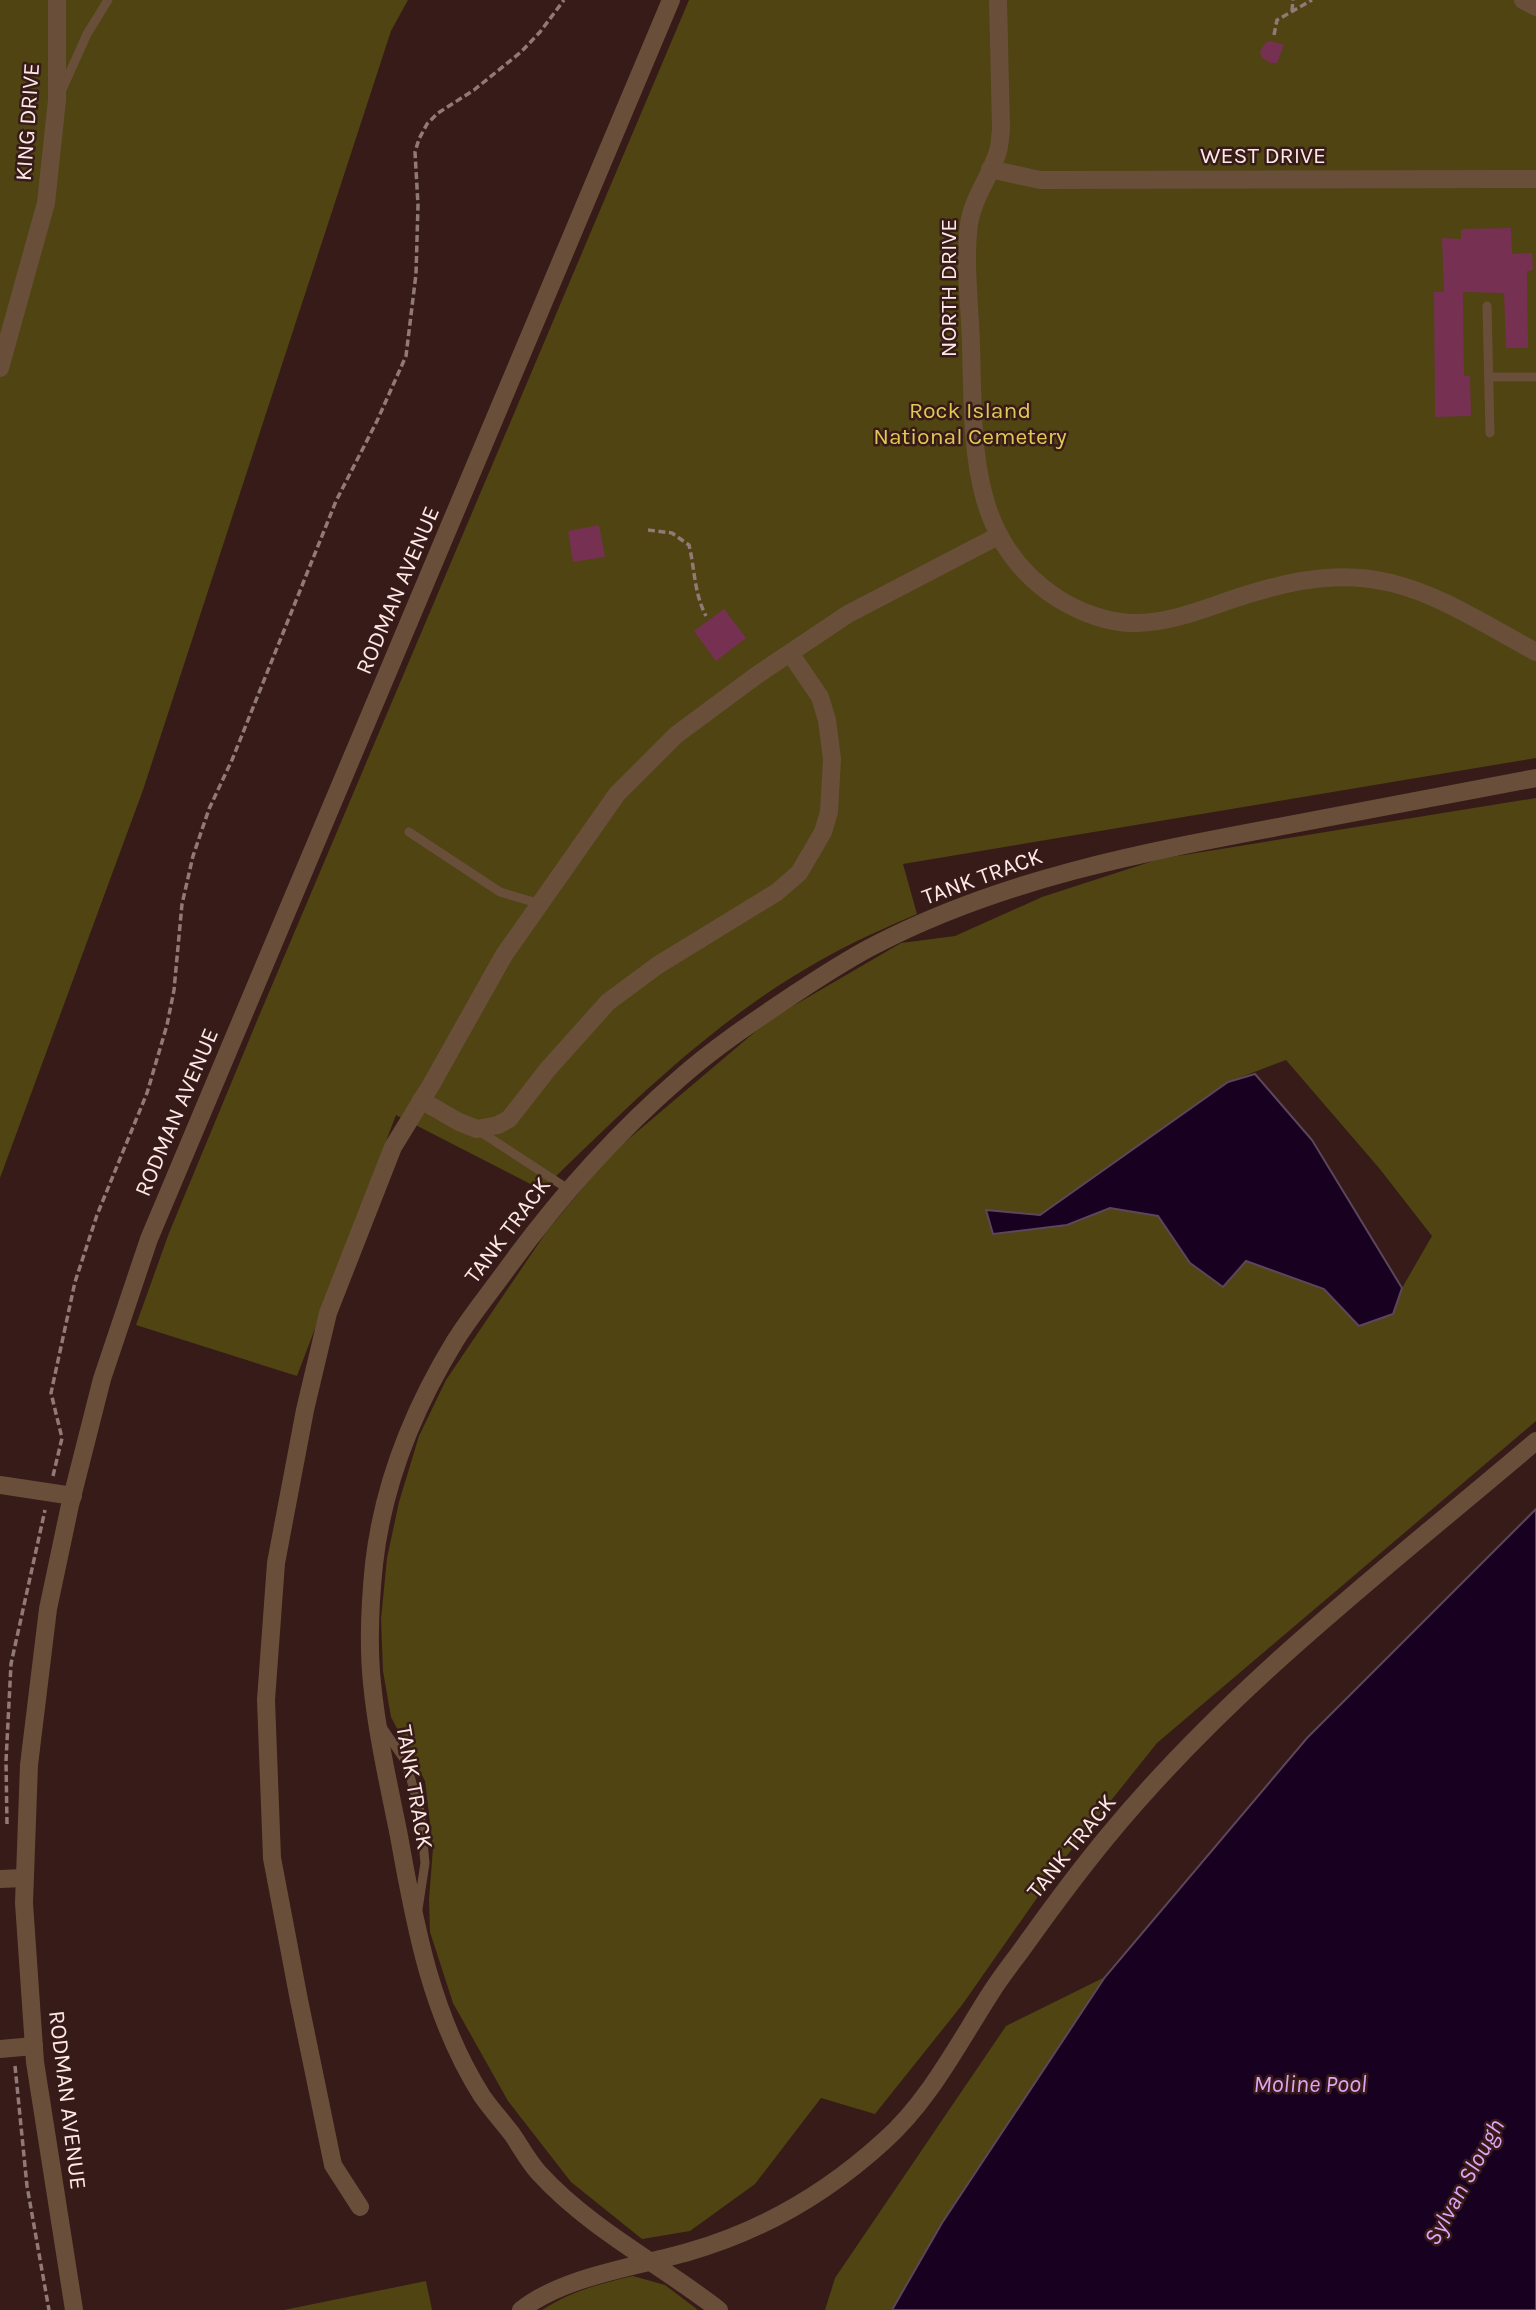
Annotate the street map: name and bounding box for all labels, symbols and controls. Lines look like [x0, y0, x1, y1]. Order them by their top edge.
street label: KING DRIVE [10, 62, 45, 182]
street label: WEST DRIVE [1200, 142, 1326, 169]
street label: NORTH DRIVE [935, 219, 962, 357]
park label: Rock Island National Cemetery [873, 397, 1067, 450]
street label: RODMAN AVENUE [350, 502, 445, 678]
street label: TANK TRACK [918, 842, 1046, 911]
street label: RODMAN AVENUE [129, 1024, 224, 1200]
street label: TANK TRACK [459, 1172, 556, 1289]
street label: TANK TRACK [390, 1723, 439, 1851]
street label: TANK TRACK [1021, 1789, 1121, 1904]
street label: RODMAN AVENUE [43, 2009, 92, 2191]
water label: Moline Pool [1253, 2070, 1367, 2098]
water label: Sylvan Slough [1418, 2114, 1510, 2250]

